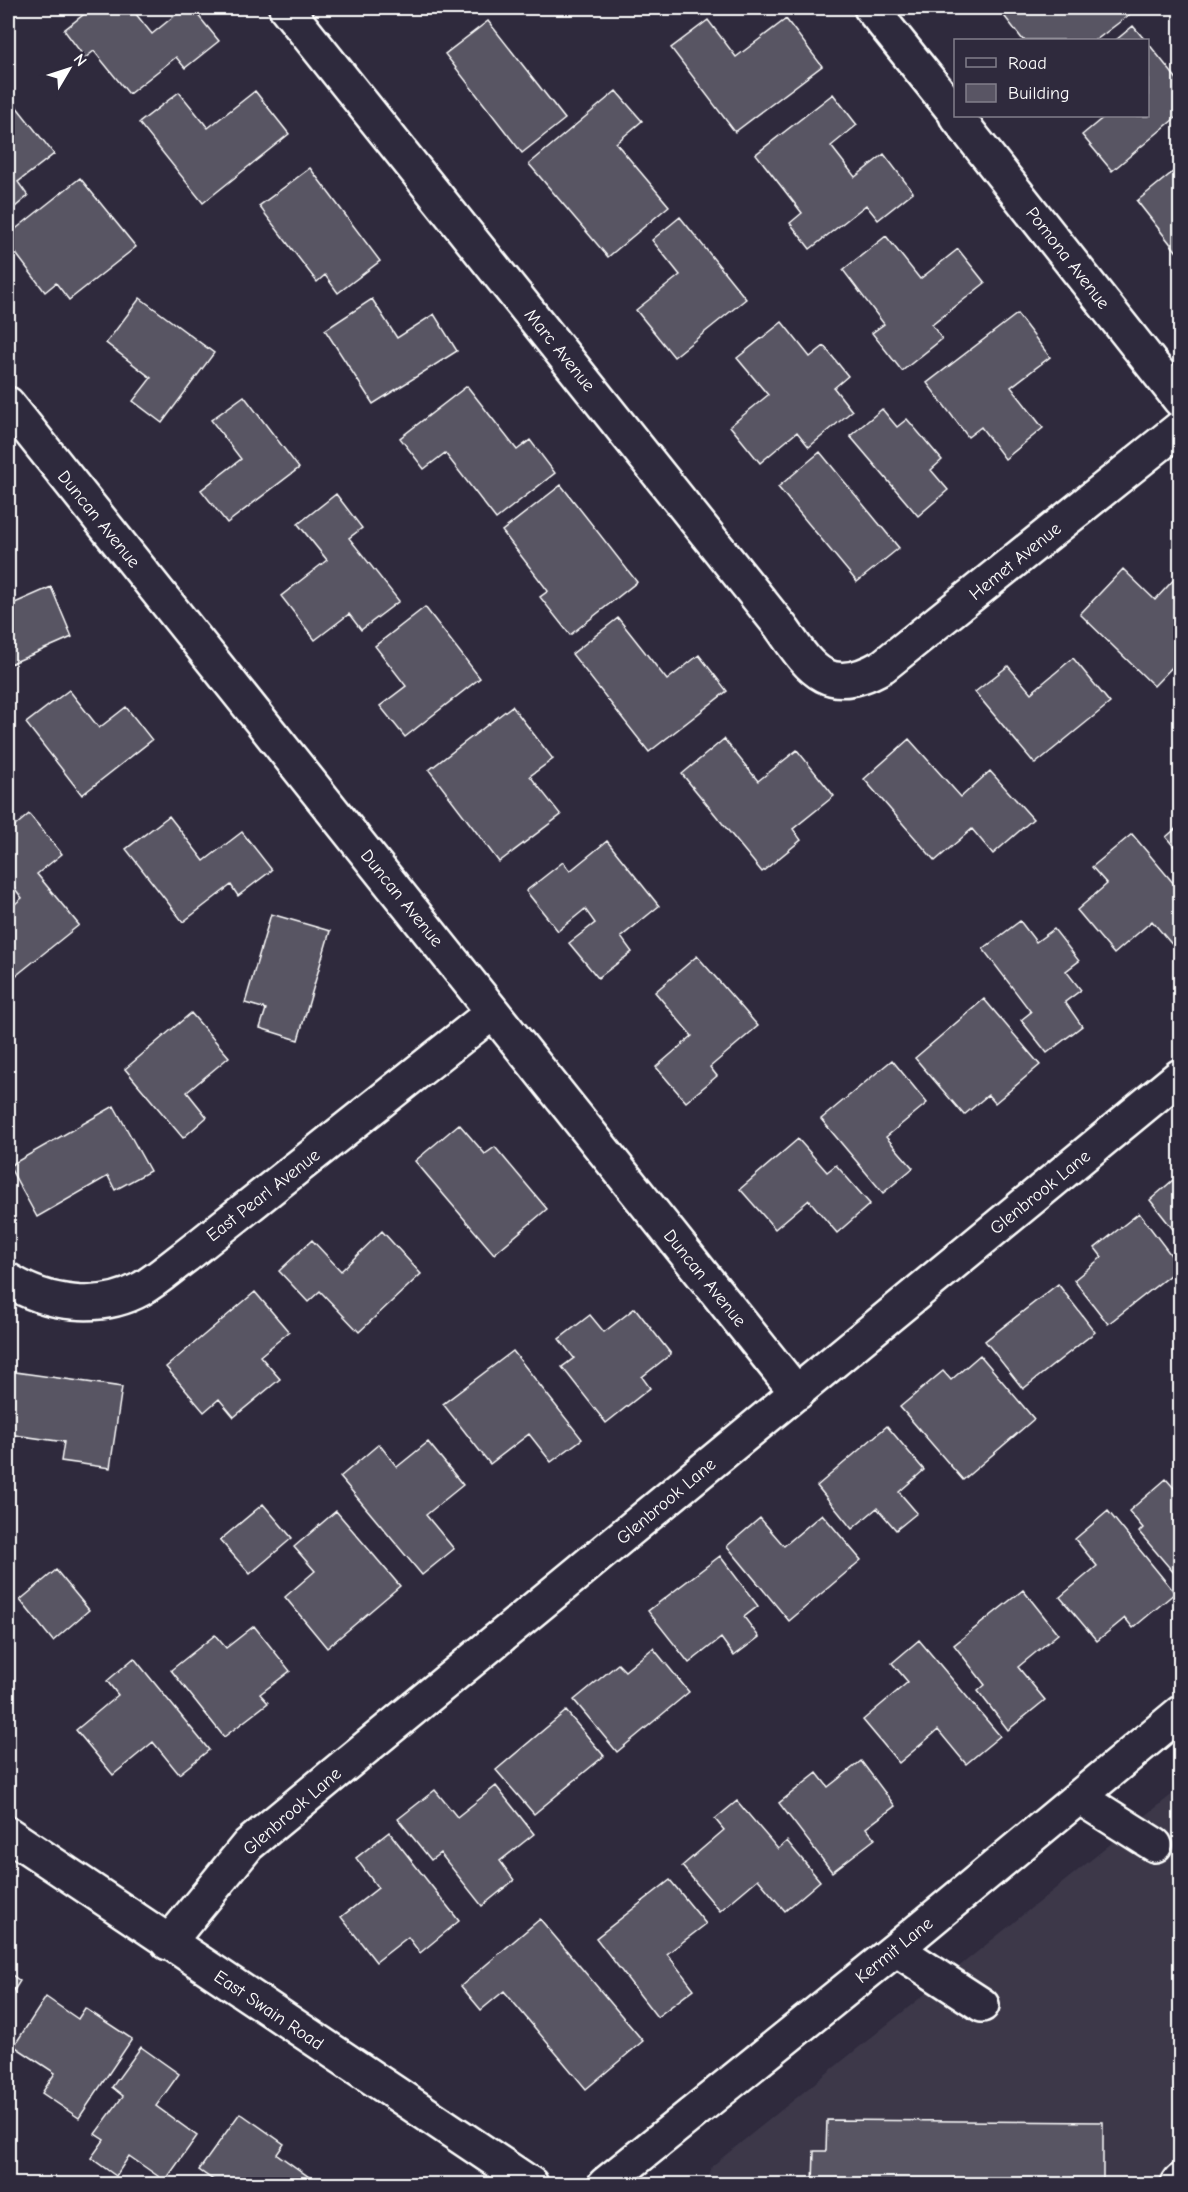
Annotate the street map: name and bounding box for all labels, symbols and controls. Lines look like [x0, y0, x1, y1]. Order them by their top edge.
north arrow [39, 39, 99, 99]
legend [954, 39, 1149, 117]
text: N [70, 50, 90, 70]
text: Road [1008, 53, 1047, 74]
text: Building [1008, 83, 1070, 104]
street label: Pomona Avenue [1021, 203, 1114, 313]
street label: Marc Avenue [520, 305, 599, 396]
street label: Duncan Avenue [53, 466, 144, 572]
street label: Hemet Avenue [965, 518, 1065, 605]
street label: Duncan Avenue [356, 845, 447, 951]
street label: East Pearl Avenue [202, 1145, 324, 1246]
street label: Glenbrook Lane [986, 1146, 1095, 1239]
street label: Duncan Avenue [659, 1225, 750, 1331]
street label: Glenbrook Lane [612, 1454, 720, 1549]
street label: Glenbrook Lane [239, 1763, 346, 1860]
street label: Kermit Lane [851, 1913, 937, 1988]
street label: East Swain Road [210, 1966, 327, 2055]

